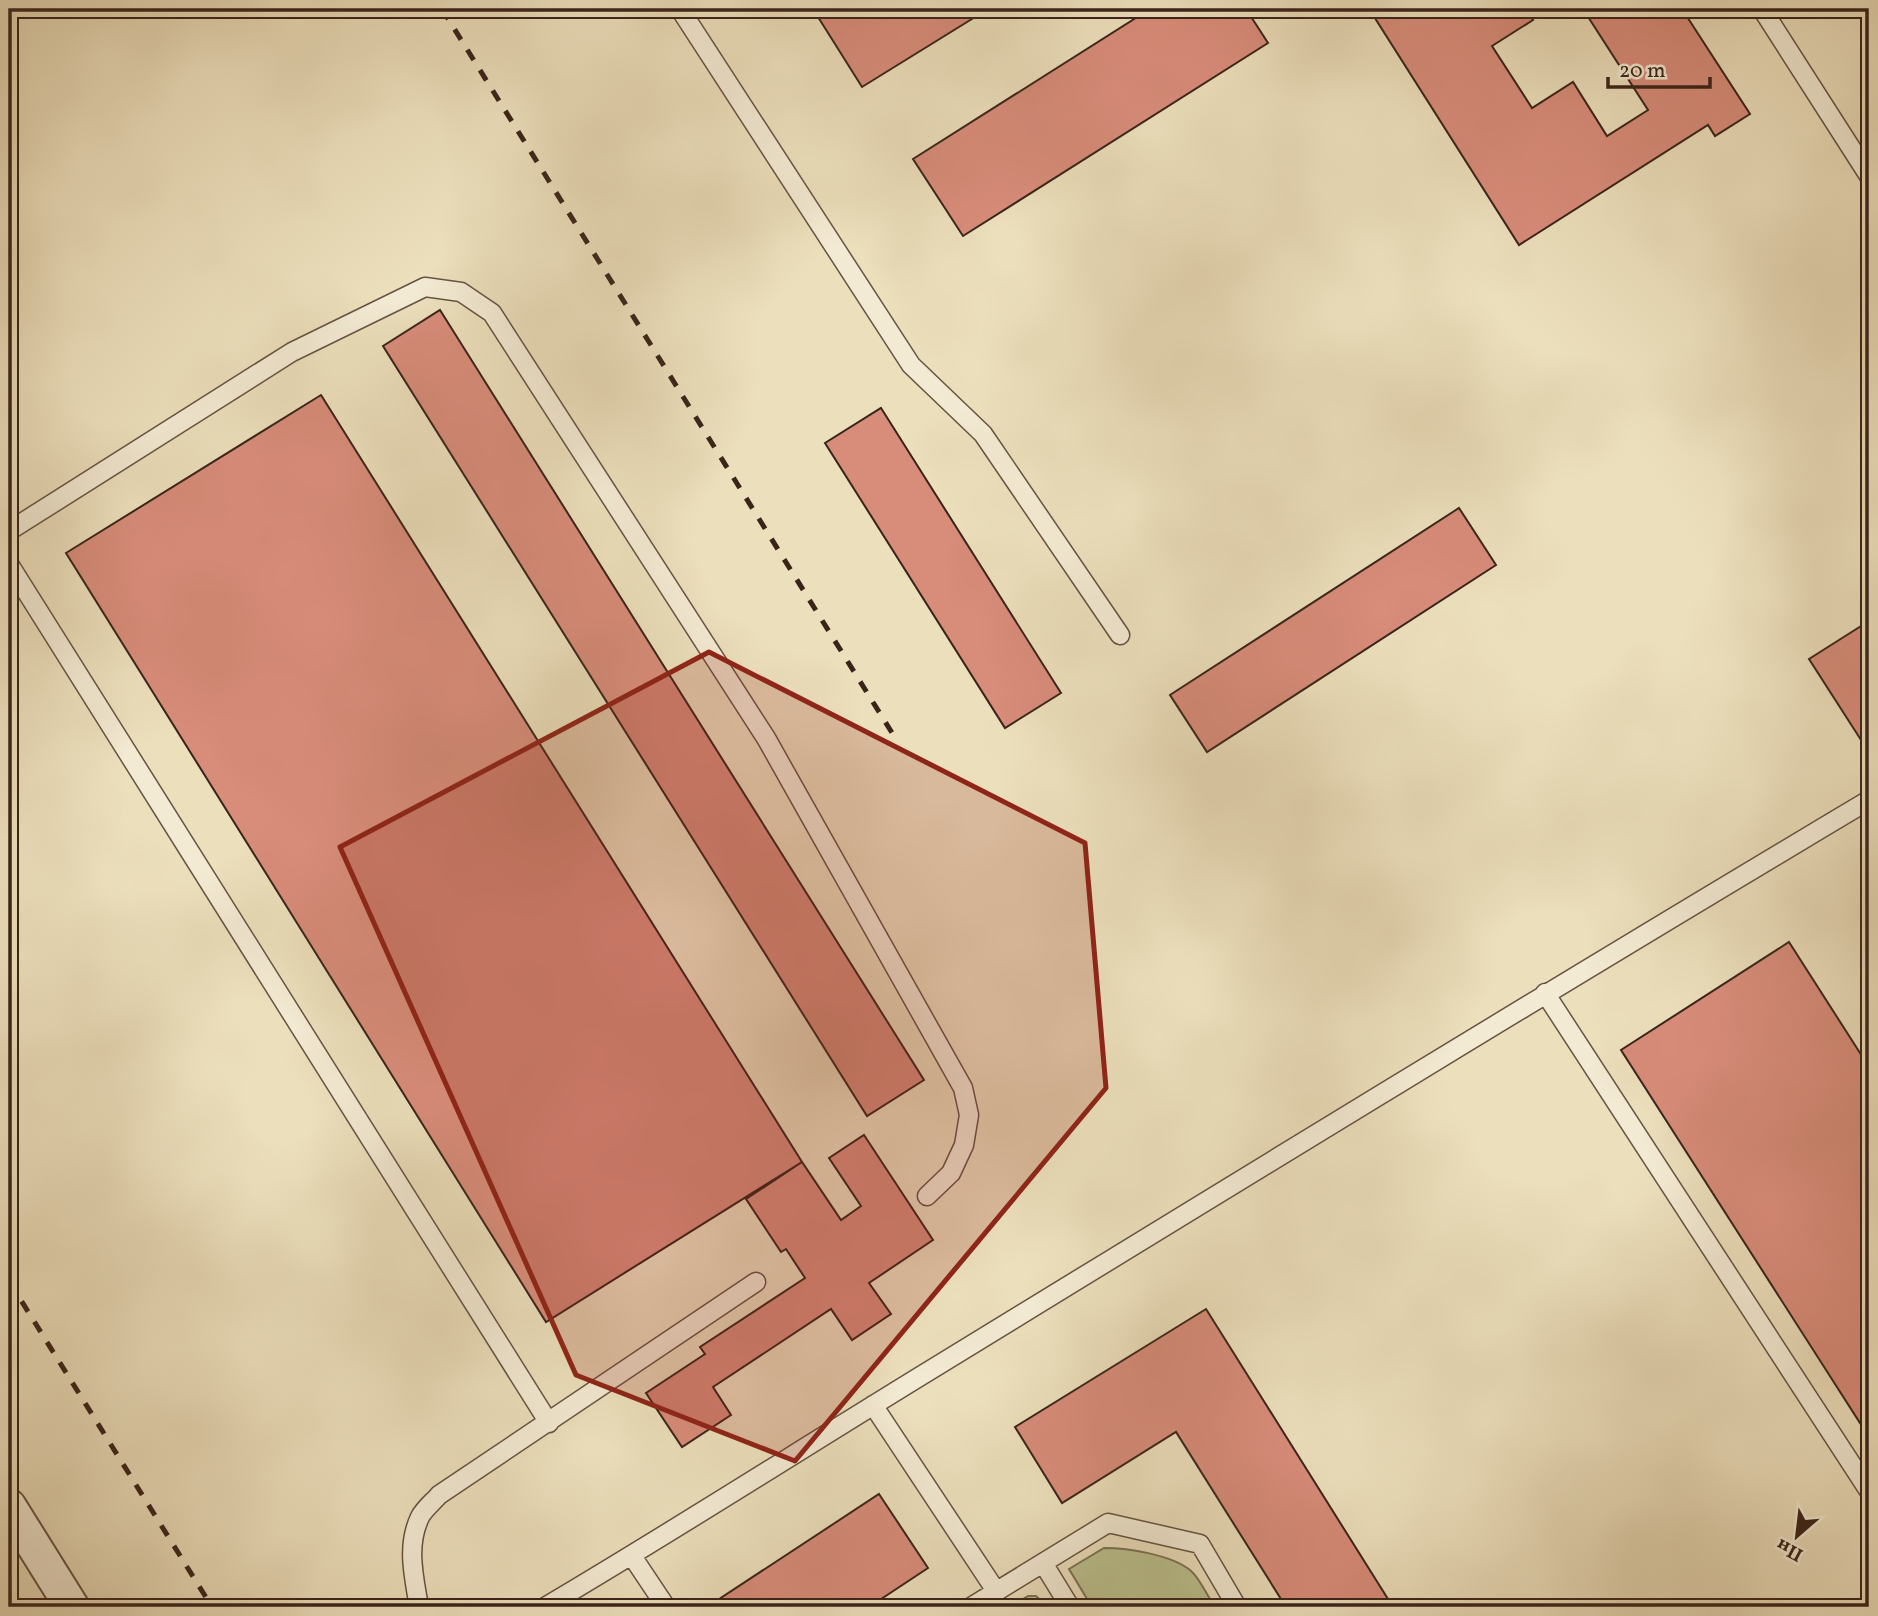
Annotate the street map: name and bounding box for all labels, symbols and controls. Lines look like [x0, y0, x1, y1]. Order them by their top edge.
scale bar [1608, 46, 1710, 90]
text: 20 m [1619, 57, 1665, 86]
north arrow [1762, 1500, 1832, 1570]
text: Пн [1772, 1531, 1808, 1567]

